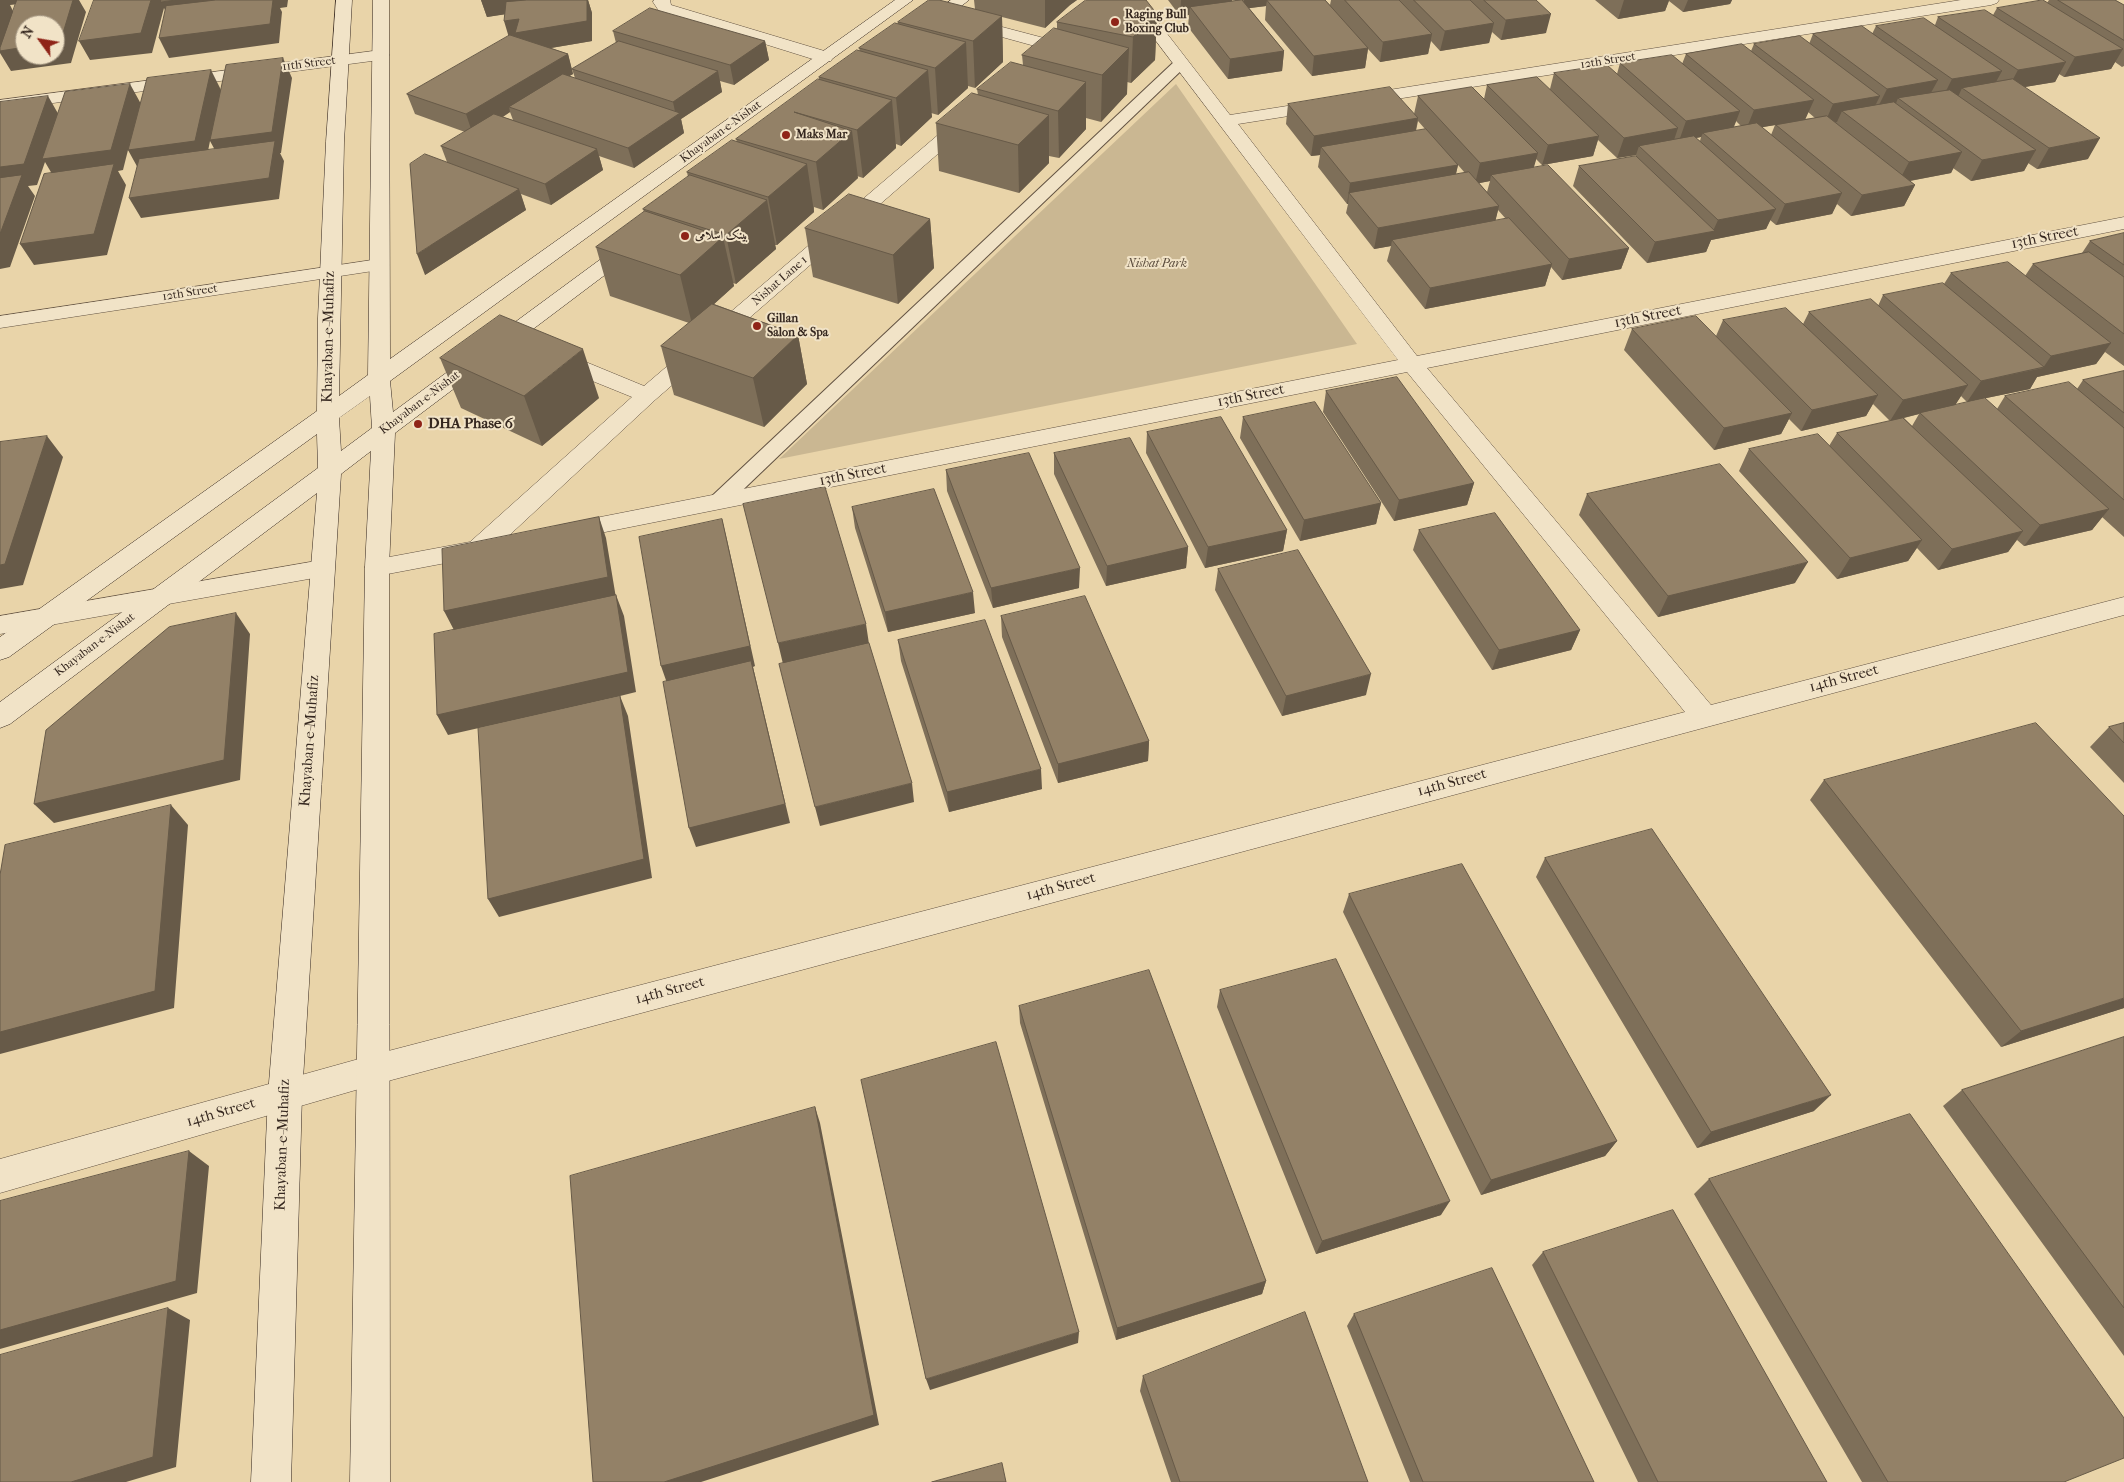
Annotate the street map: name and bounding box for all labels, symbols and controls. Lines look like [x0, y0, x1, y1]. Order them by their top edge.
place label: Raging Bull Boxing Club [1125, 8, 1189, 36]
north arrow [15, 15, 65, 65]
marker: Raging Bull Boxing Club [1109, 16, 1121, 28]
text: N [18, 23, 38, 41]
street label: 12th Street [1579, 50, 1637, 72]
street label: 11th Street [281, 54, 337, 74]
street label: Khayaban-e-Nishat [678, 98, 764, 166]
place label: Maks Mar [796, 128, 847, 142]
marker: Maks Mar [780, 129, 792, 141]
street label: 13th Street [2010, 223, 2080, 253]
place label: بینک اسلامی [695, 229, 748, 243]
marker: بینک اسلامی [679, 230, 691, 242]
street label: Nishat Lane 1 [749, 253, 811, 309]
park label: Nishat Park [1127, 257, 1187, 271]
street label: Khayaban-e-Muhafiz [319, 271, 339, 403]
street label: 12th Street [161, 282, 219, 304]
street label: 13th Street [1613, 302, 1683, 332]
place label: Gillan Salon & Spa [767, 312, 828, 340]
marker: Gillan Salon & Spa [751, 320, 763, 332]
street label: Khayaban-e-Nishat [377, 368, 463, 438]
street label: 13th Street [1216, 381, 1286, 411]
place label: DHA Phase 6 [428, 415, 513, 433]
marker: DHA Phase 6 [412, 418, 424, 430]
street label: 13th Street [818, 460, 888, 490]
street label: Khayaban-e-Nishat [52, 610, 138, 680]
street label: 14th Street [1807, 661, 1881, 697]
street label: Khayaban-e-Muhafiz [296, 675, 324, 807]
street label: 14th Street [1415, 765, 1489, 801]
street label: 14th Street [1024, 869, 1098, 905]
street label: 14th Street [633, 973, 707, 1009]
street label: Khayaban-e-Muhafiz [272, 1079, 294, 1211]
street label: 14th Street [184, 1095, 258, 1131]

